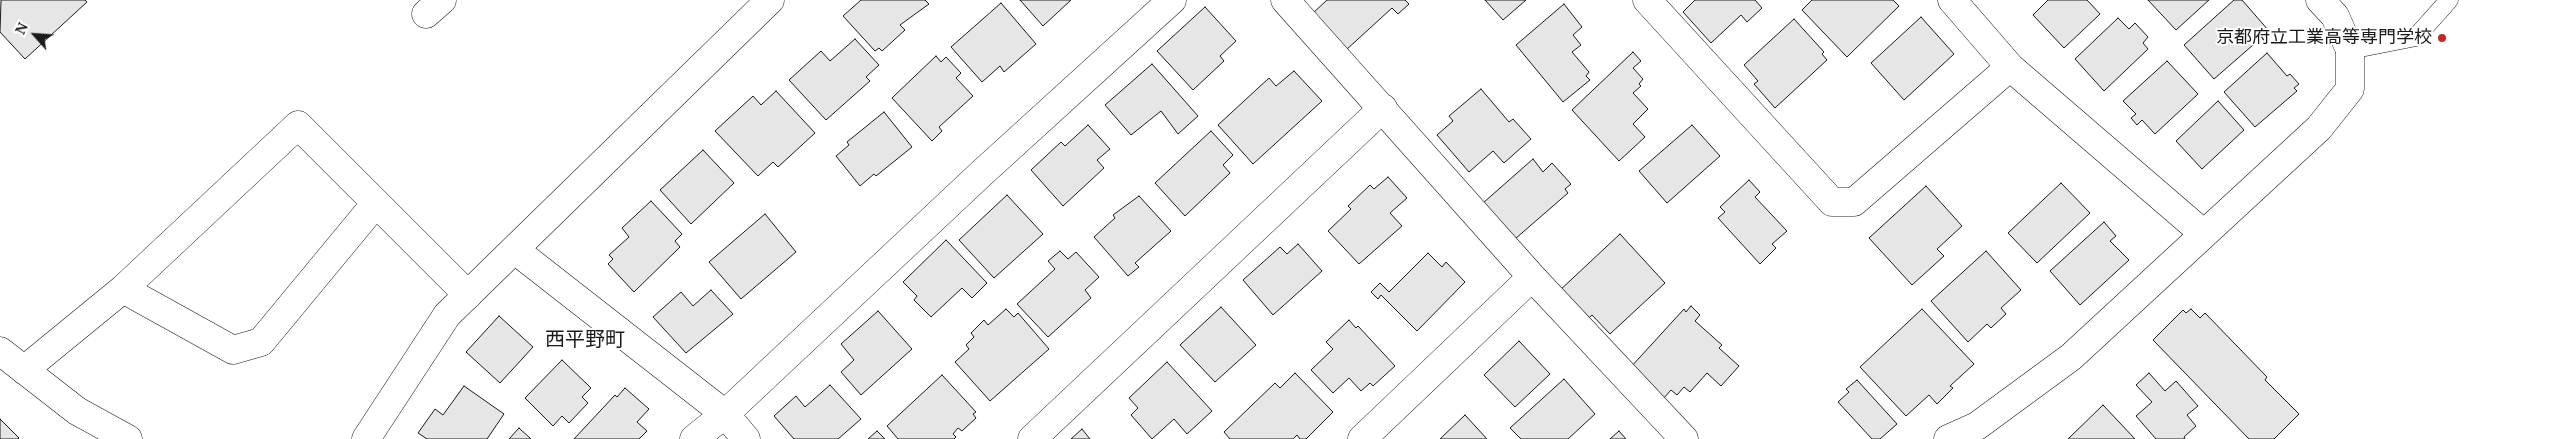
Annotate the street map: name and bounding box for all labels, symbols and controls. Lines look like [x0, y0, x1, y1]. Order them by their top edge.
north arrow [10, 10, 60, 60]
text: N [10, 19, 32, 37]
place label: 京都府立工業高等専門学校 [2216, 27, 2432, 49]
marker: 京都府立工業高等専門学校 [2436, 32, 2448, 44]
district label: 西平野町 [545, 328, 625, 352]

